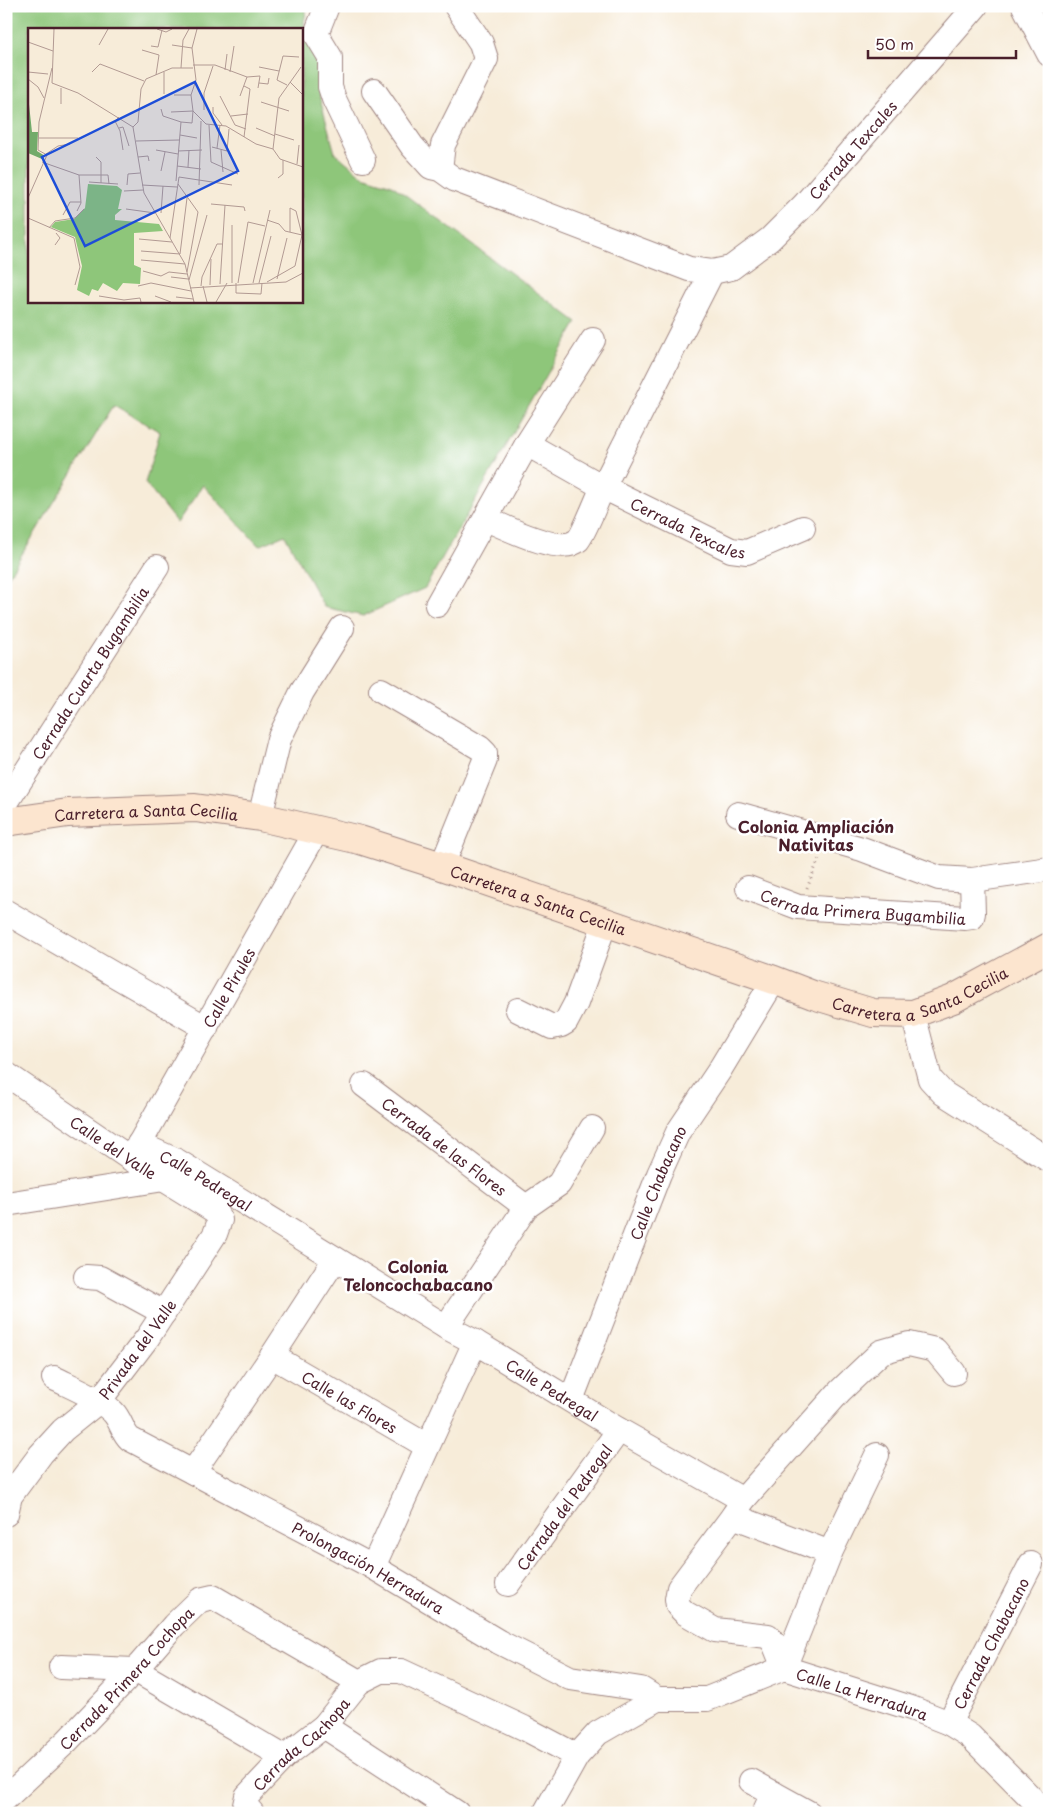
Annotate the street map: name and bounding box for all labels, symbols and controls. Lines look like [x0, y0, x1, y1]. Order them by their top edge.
inset map [28, 28, 302, 302]
scale bar [868, 28, 1015, 60]
text: 50 m [875, 32, 914, 55]
street label: Cerrada Texcales [803, 95, 902, 204]
street label: Cerrada Texcales [627, 491, 747, 563]
street label: Cerrada Cuarta Bugambilia [25, 581, 154, 764]
street label: Carretera a Santa Cecilia [52, 796, 241, 826]
district label: Colonia Ampliación Nativitas [738, 814, 894, 856]
street label: Carretera a Santa Cecilia [447, 858, 630, 940]
street label: Cerrada Primera Bugambilia [757, 882, 967, 930]
street label: Calle Pirules [196, 943, 260, 1032]
street label: Carretera a Santa Cecilia [830, 960, 1012, 1026]
street label: Cerrada de las Flores [377, 1091, 512, 1201]
street label: Calle del Valle [66, 1110, 162, 1184]
street label: Calle Chabacano [623, 1120, 691, 1243]
street label: Calle Pedregal [156, 1143, 257, 1216]
district label: Colonia Teloncochabacano [343, 1254, 493, 1296]
street label: Privada del Valle [93, 1294, 181, 1404]
street label: Calle Pedregal [502, 1352, 603, 1426]
street label: Calle las Flores [298, 1364, 402, 1438]
street label: Cerrada del Pedregal [510, 1439, 617, 1575]
street label: Prolongación Herradura [288, 1515, 449, 1619]
street label: Cerrada Chabacano [947, 1573, 1034, 1713]
street label: Cerrada Primera Cochopa [53, 1600, 199, 1755]
street label: Calle La Herradura [794, 1661, 933, 1726]
street label: Cerrada Cachopa [247, 1691, 355, 1796]

